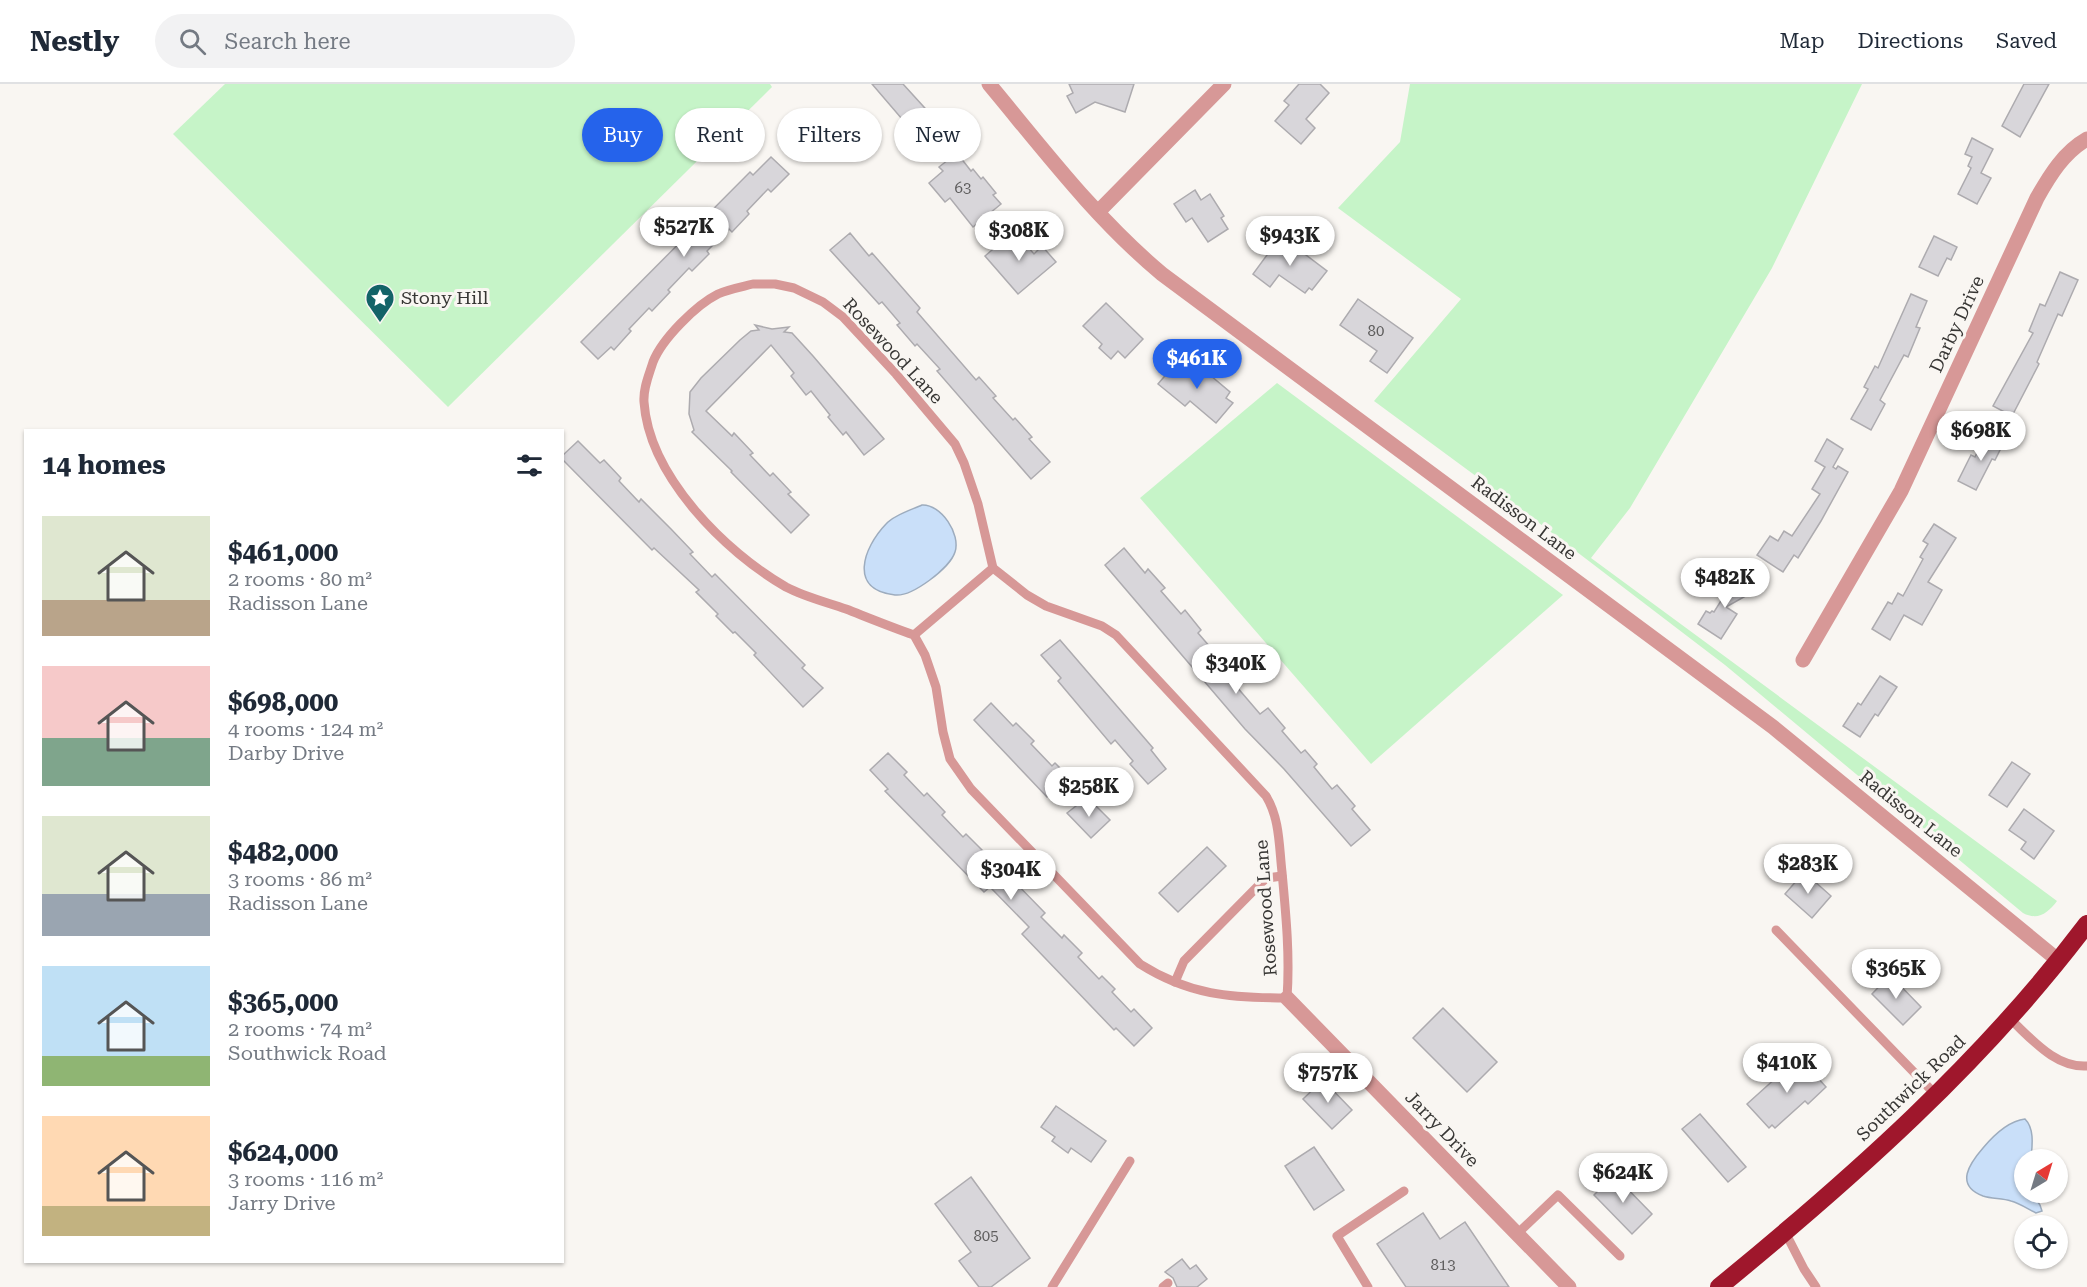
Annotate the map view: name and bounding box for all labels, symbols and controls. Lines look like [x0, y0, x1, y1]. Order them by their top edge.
search box [155, 14, 575, 68]
text: Nestly [30, 25, 119, 58]
icon: search [176, 25, 209, 58]
text: Search here [224, 29, 351, 54]
text: Map [1780, 29, 1824, 53]
text: Directions [1857, 29, 1963, 53]
text: Saved [1996, 29, 2057, 53]
chip: Buy [582, 108, 663, 162]
chip: Rent [675, 108, 765, 162]
chip: Filters [777, 108, 882, 162]
chip: New [894, 108, 981, 162]
house number: 63 [955, 179, 971, 197]
pin: $527K [642, 207, 726, 258]
pin: $308K [977, 211, 1061, 262]
text: $527K [654, 214, 714, 238]
pin: $943K [1248, 216, 1332, 267]
text: $308K [989, 218, 1049, 242]
text: $943K [1260, 223, 1320, 247]
street label: Darby Drive [1925, 272, 1988, 376]
place icon: Stony Hill [364, 282, 396, 324]
place label: Stony Hill [401, 287, 489, 308]
street label: Rosewood Lane [839, 293, 948, 408]
house number: 80 [1368, 322, 1384, 340]
pin: $461K [1155, 339, 1239, 390]
text: $461K [1167, 346, 1227, 370]
pin: $698K [1939, 411, 2023, 462]
text: $698K [1951, 418, 2011, 442]
icon: filters [513, 449, 546, 482]
text: 14 homes [42, 450, 166, 480]
street label: Radisson Lane [1468, 471, 1581, 564]
text: $461,000 [228, 537, 338, 567]
icon: home [90, 540, 162, 612]
pin: $482K [1683, 558, 1767, 609]
text: $482K [1695, 565, 1755, 589]
text: 2 rooms · 80 m² [228, 567, 372, 591]
text: Radisson Lane [228, 591, 368, 615]
pin: $340K [1194, 644, 1278, 695]
text: $340K [1206, 651, 1266, 675]
text: $698,000 [228, 687, 338, 717]
icon: home [90, 690, 162, 762]
text: 4 rooms · 124 m² [228, 717, 383, 741]
text: Darby Drive [228, 741, 344, 765]
street label: Radisson Lane [1856, 766, 1967, 861]
pin: $258K [1047, 767, 1131, 818]
text: $258K [1059, 774, 1119, 798]
text: $482,000 [228, 837, 338, 867]
street label: Rosewood Lane [1250, 839, 1281, 977]
icon: home [90, 840, 162, 912]
pin: $283K [1766, 844, 1850, 895]
pin: $304K [969, 850, 1053, 901]
text: $283K [1778, 851, 1838, 875]
text: $304K [981, 857, 1041, 881]
text: 3 rooms · 86 m² [228, 867, 372, 891]
text: Radisson Lane [228, 891, 368, 915]
pin: $365K [1854, 949, 1938, 1000]
text: $365K [1866, 956, 1926, 980]
text: $365,000 [228, 987, 338, 1017]
icon: home [90, 990, 162, 1062]
text: 2 rooms · 74 m² [228, 1017, 372, 1041]
street label: Southwick Road [1852, 1030, 1970, 1145]
text: Southwick Road [228, 1041, 387, 1065]
pin: $410K [1745, 1043, 1829, 1094]
text: $410K [1757, 1050, 1817, 1074]
pin: $757K [1286, 1053, 1370, 1104]
text: $757K [1298, 1060, 1358, 1084]
street label: Jarry Drive [1401, 1087, 1484, 1171]
text: $624,000 [228, 1137, 338, 1167]
icon: home [90, 1140, 162, 1212]
north arrow [2014, 1149, 2068, 1203]
map controls [2014, 1149, 2068, 1269]
pin: $624K [1581, 1153, 1665, 1204]
text: $624K [1593, 1160, 1653, 1184]
text: 3 rooms · 116 m² [228, 1167, 383, 1191]
text: Jarry Drive [228, 1191, 336, 1215]
button: locate [2014, 1215, 2068, 1269]
house number: 805 [973, 1227, 999, 1245]
house number: 813 [1430, 1256, 1456, 1274]

